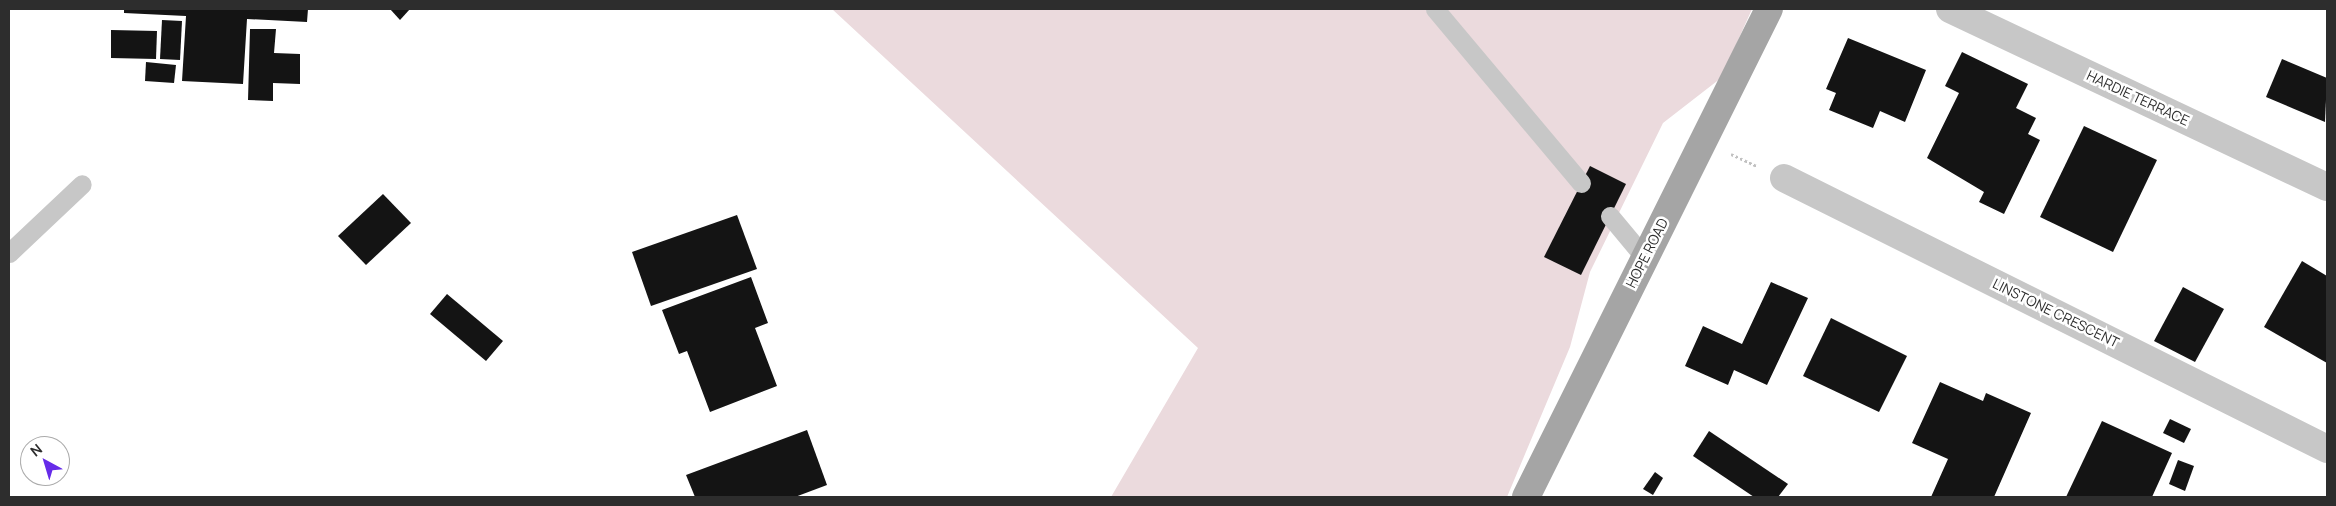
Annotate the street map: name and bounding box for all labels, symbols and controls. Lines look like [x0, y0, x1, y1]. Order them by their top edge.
street label: HARDIE TERRACE [2084, 67, 2192, 129]
street label: HOPE ROAD [1622, 215, 1672, 291]
street label: LINSTONE CRESCENT [1990, 275, 2122, 351]
north arrow [20, 436, 70, 486]
text: N [26, 439, 46, 460]

